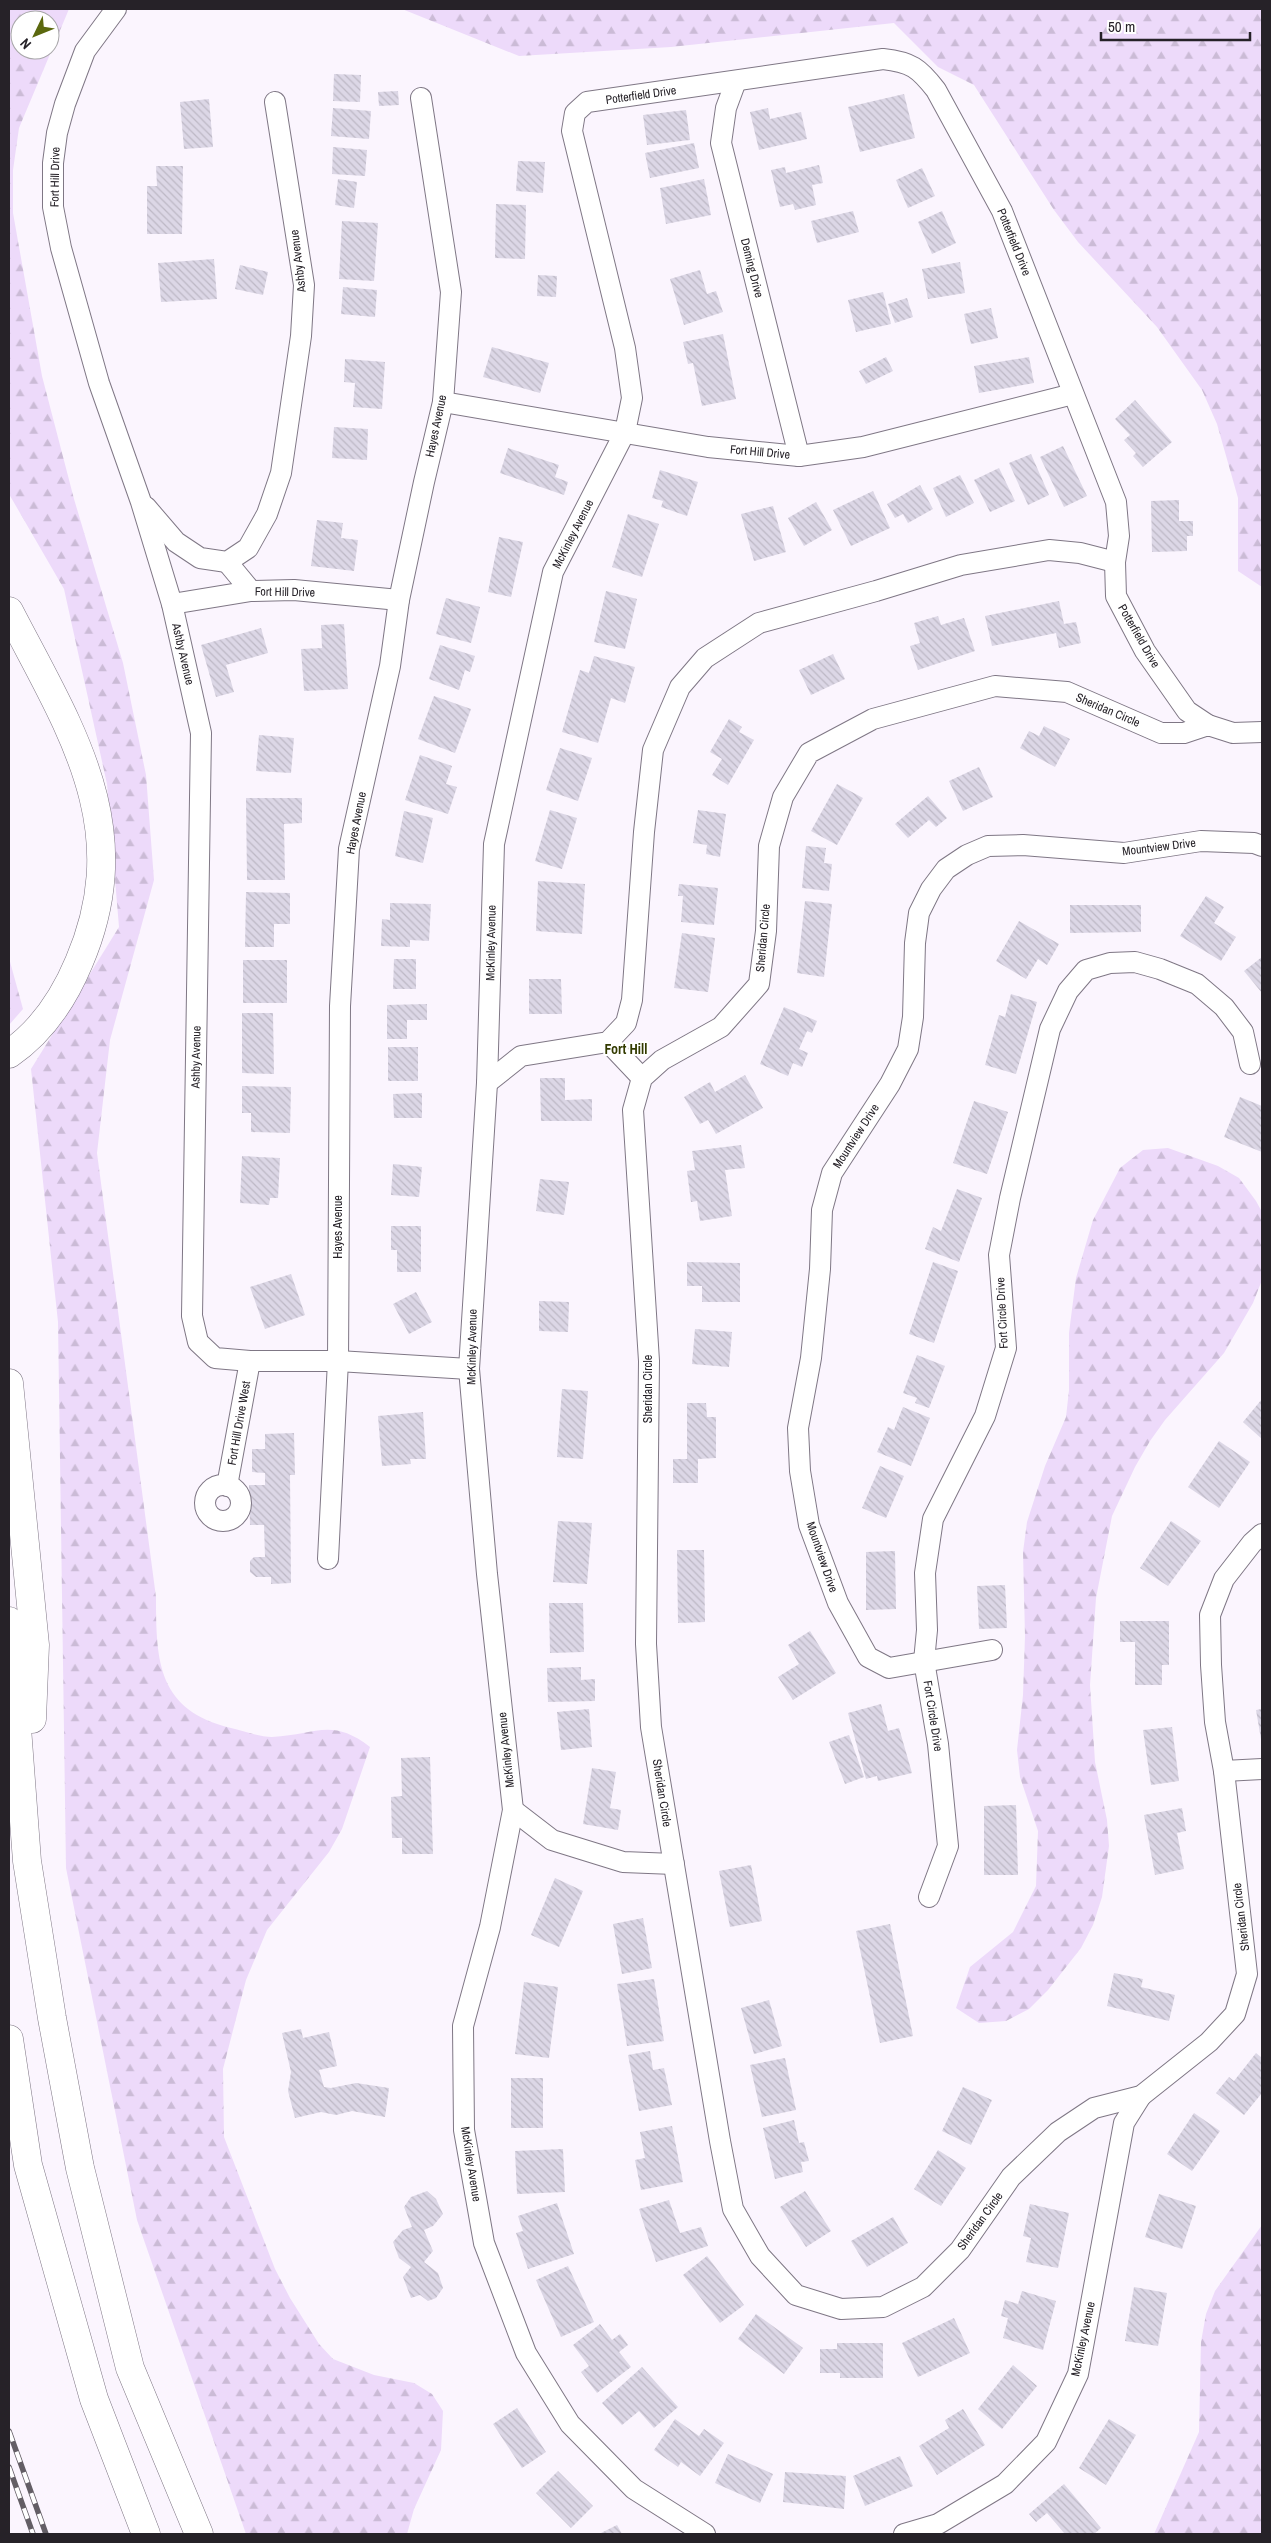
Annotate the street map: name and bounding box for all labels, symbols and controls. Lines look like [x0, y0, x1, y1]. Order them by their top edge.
north arrow [10, 10, 60, 60]
scale bar [1101, 10, 1250, 42]
text: 50 m [1108, 16, 1135, 37]
text: N [16, 35, 35, 53]
street label: Potterfield Drive [605, 82, 677, 108]
street label: Fort Hill Drive [46, 147, 64, 207]
street label: Potterfield Drive [993, 206, 1035, 278]
street label: Ashby Avenue [286, 229, 310, 294]
street label: Deming Drive [737, 237, 767, 299]
street label: Hayes Avenue [422, 393, 450, 459]
street label: Fort Hill Drive [729, 441, 791, 463]
street label: McKinley Avenue [549, 497, 597, 571]
street label: Fort Hill Drive [255, 583, 315, 601]
street label: Potterfield Drive [1114, 601, 1164, 671]
street label: Ashby Avenue [168, 621, 198, 686]
street label: Sheridan Circle [1073, 689, 1143, 731]
street label: Hayes Avenue [342, 790, 370, 856]
street label: Mountview Drive [1121, 835, 1197, 859]
street label: Sheridan Circle [752, 903, 774, 973]
street label: McKinley Avenue [482, 905, 500, 981]
street label: Ashby Avenue [187, 1025, 205, 1090]
district label: Fort Hill [605, 1040, 647, 1058]
street label: Mountview Drive [829, 1101, 883, 1171]
street label: Hayes Avenue [330, 1195, 346, 1259]
street label: Fort Circle Drive [992, 1277, 1012, 1349]
street label: McKinley Avenue [463, 1309, 481, 1385]
street label: Sheridan Circle [640, 1355, 656, 1423]
street label: Fort Hill Drive West [224, 1379, 254, 1466]
street label: Mountview Drive [802, 1519, 842, 1595]
street label: Fort Circle Drive [919, 1679, 947, 1753]
street label: McKinley Avenue [494, 1711, 518, 1789]
street label: Sheridan Circle [649, 1758, 675, 1828]
street label: Sheridan Circle [1229, 1882, 1253, 1952]
street label: McKinley Avenue [457, 2125, 485, 2203]
street label: Sheridan Circle [953, 2189, 1007, 2253]
street label: McKinley Avenue [1067, 2300, 1099, 2378]

